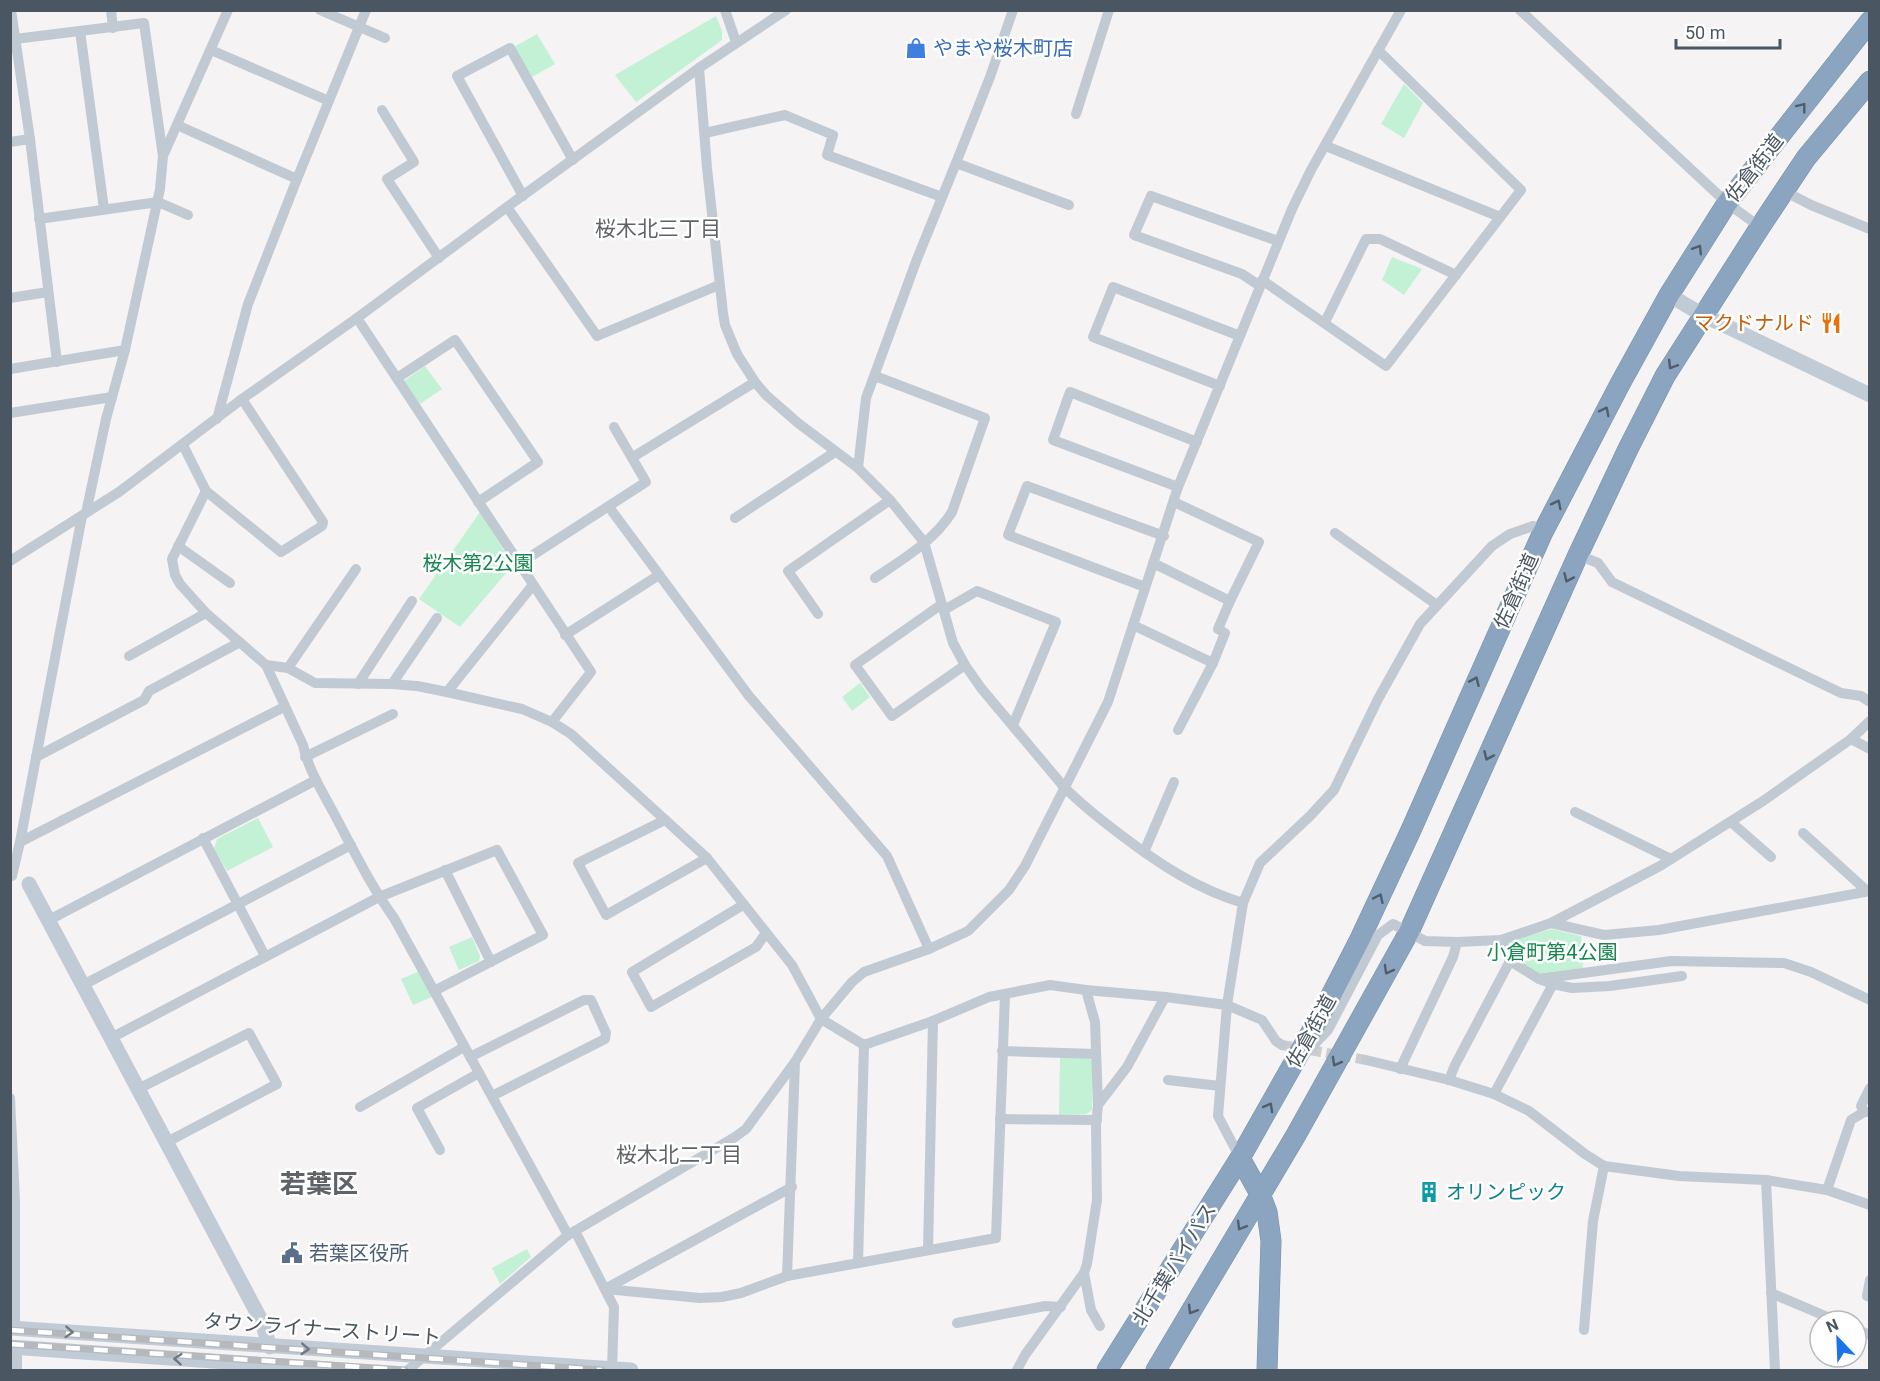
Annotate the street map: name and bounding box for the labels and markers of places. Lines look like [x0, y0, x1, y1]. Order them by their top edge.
shop icon: やまや桜木町店 [904, 36, 928, 60]
place label: やまや桜木町店 [933, 36, 1073, 60]
place label: マクドナルド [1694, 311, 1814, 335]
restaurant icon: マクドナルド [1819, 311, 1843, 335]
building icon: オリンピック [1417, 1180, 1441, 1204]
place label: オリンピック [1446, 1180, 1566, 1204]
public building icon: 若葉区役所 [280, 1241, 304, 1265]
place label: 若葉区役所 [309, 1241, 409, 1265]

